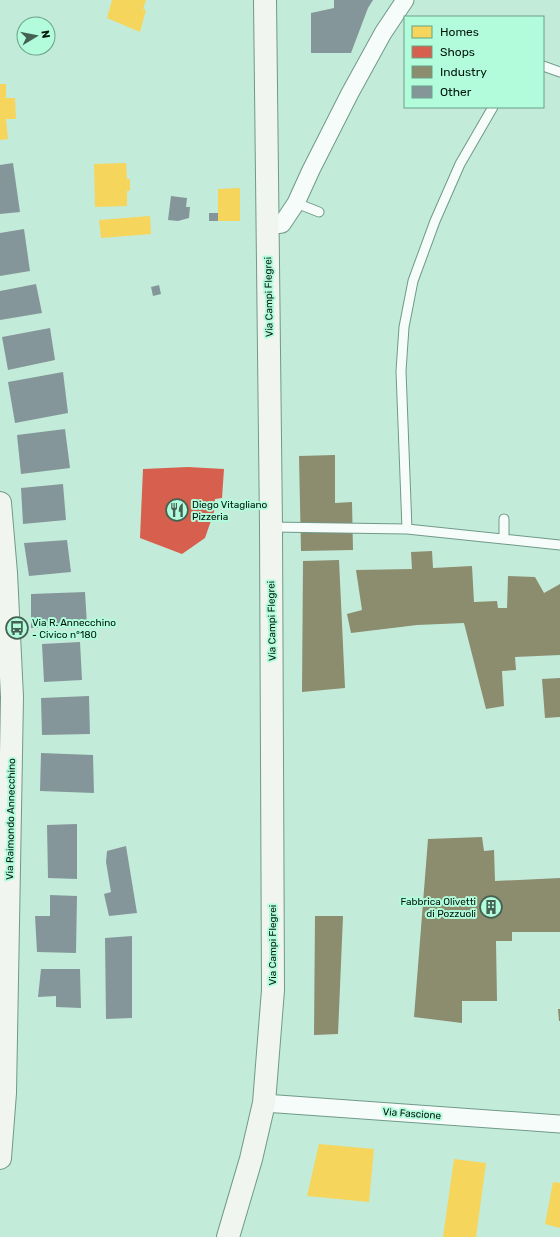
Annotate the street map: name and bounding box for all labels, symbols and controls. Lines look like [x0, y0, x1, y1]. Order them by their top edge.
north arrow [16, 16, 56, 56]
legend [404, 16, 544, 108]
text: Homes [440, 25, 479, 39]
text: N [38, 29, 52, 39]
text: Shops [440, 45, 475, 59]
text: Industry [440, 65, 487, 79]
text: Other [440, 85, 472, 99]
street label: Via Campi Flegrei [262, 257, 276, 337]
restaurant icon: Diego Vitagliano Pizzeria [164, 497, 190, 523]
place label: Diego Vitagliano Pizzeria [192, 499, 268, 523]
street label: Via Campi Flegrei [265, 581, 279, 661]
bus stop icon: Via R. Annecchino - Civico n°180 [4, 615, 30, 641]
place label: Via R. Annecchino - Civico n°180 [32, 617, 116, 641]
street label: Via Raimondo Annecchino [4, 758, 18, 880]
building icon: Fabbrica Olivetti di Pozzuoli [478, 894, 504, 920]
place label: Fabbrica Olivetti di Pozzuoli [401, 896, 476, 920]
street label: Via Campi Flegrei [267, 905, 279, 985]
street label: Via Fascione [382, 1106, 442, 1122]

